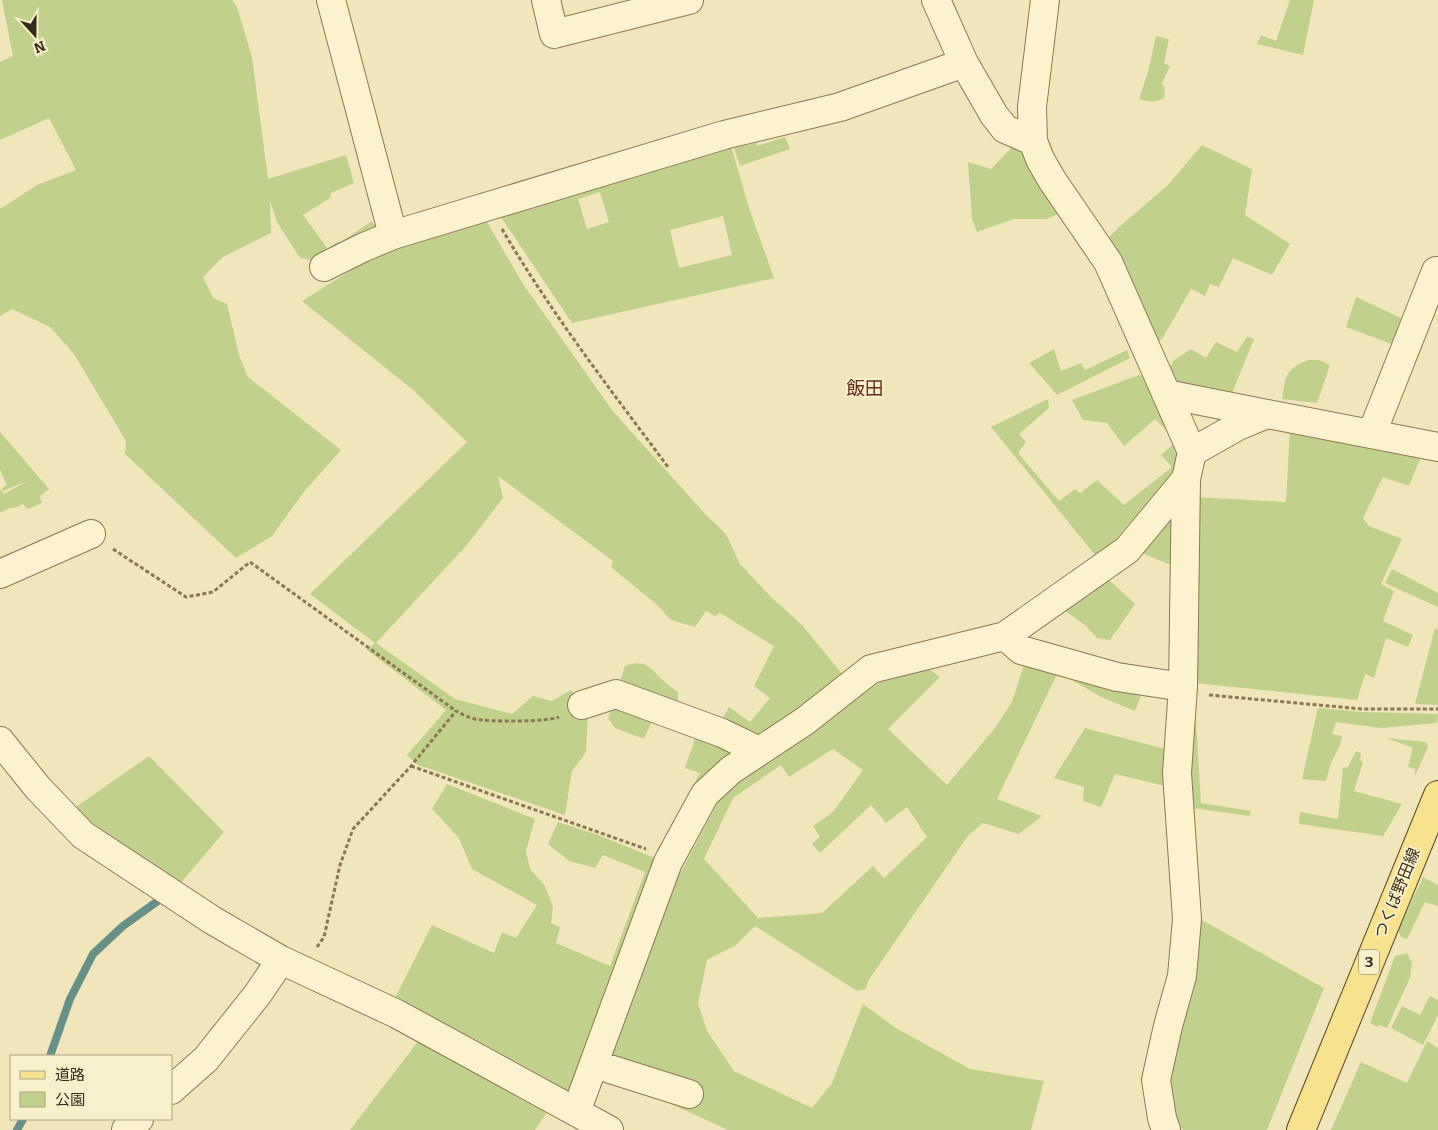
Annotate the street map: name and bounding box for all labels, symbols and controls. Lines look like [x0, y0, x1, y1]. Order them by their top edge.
north arrow [10, 10, 60, 60]
text: N [31, 37, 48, 57]
district label: 飯田 [846, 377, 884, 400]
street label: つくば野田線 [1370, 845, 1424, 941]
road number: 3 [1359, 950, 1379, 974]
legend [10, 1055, 172, 1120]
text: 道路 [55, 1066, 85, 1084]
text: 公園 [55, 1091, 85, 1109]

